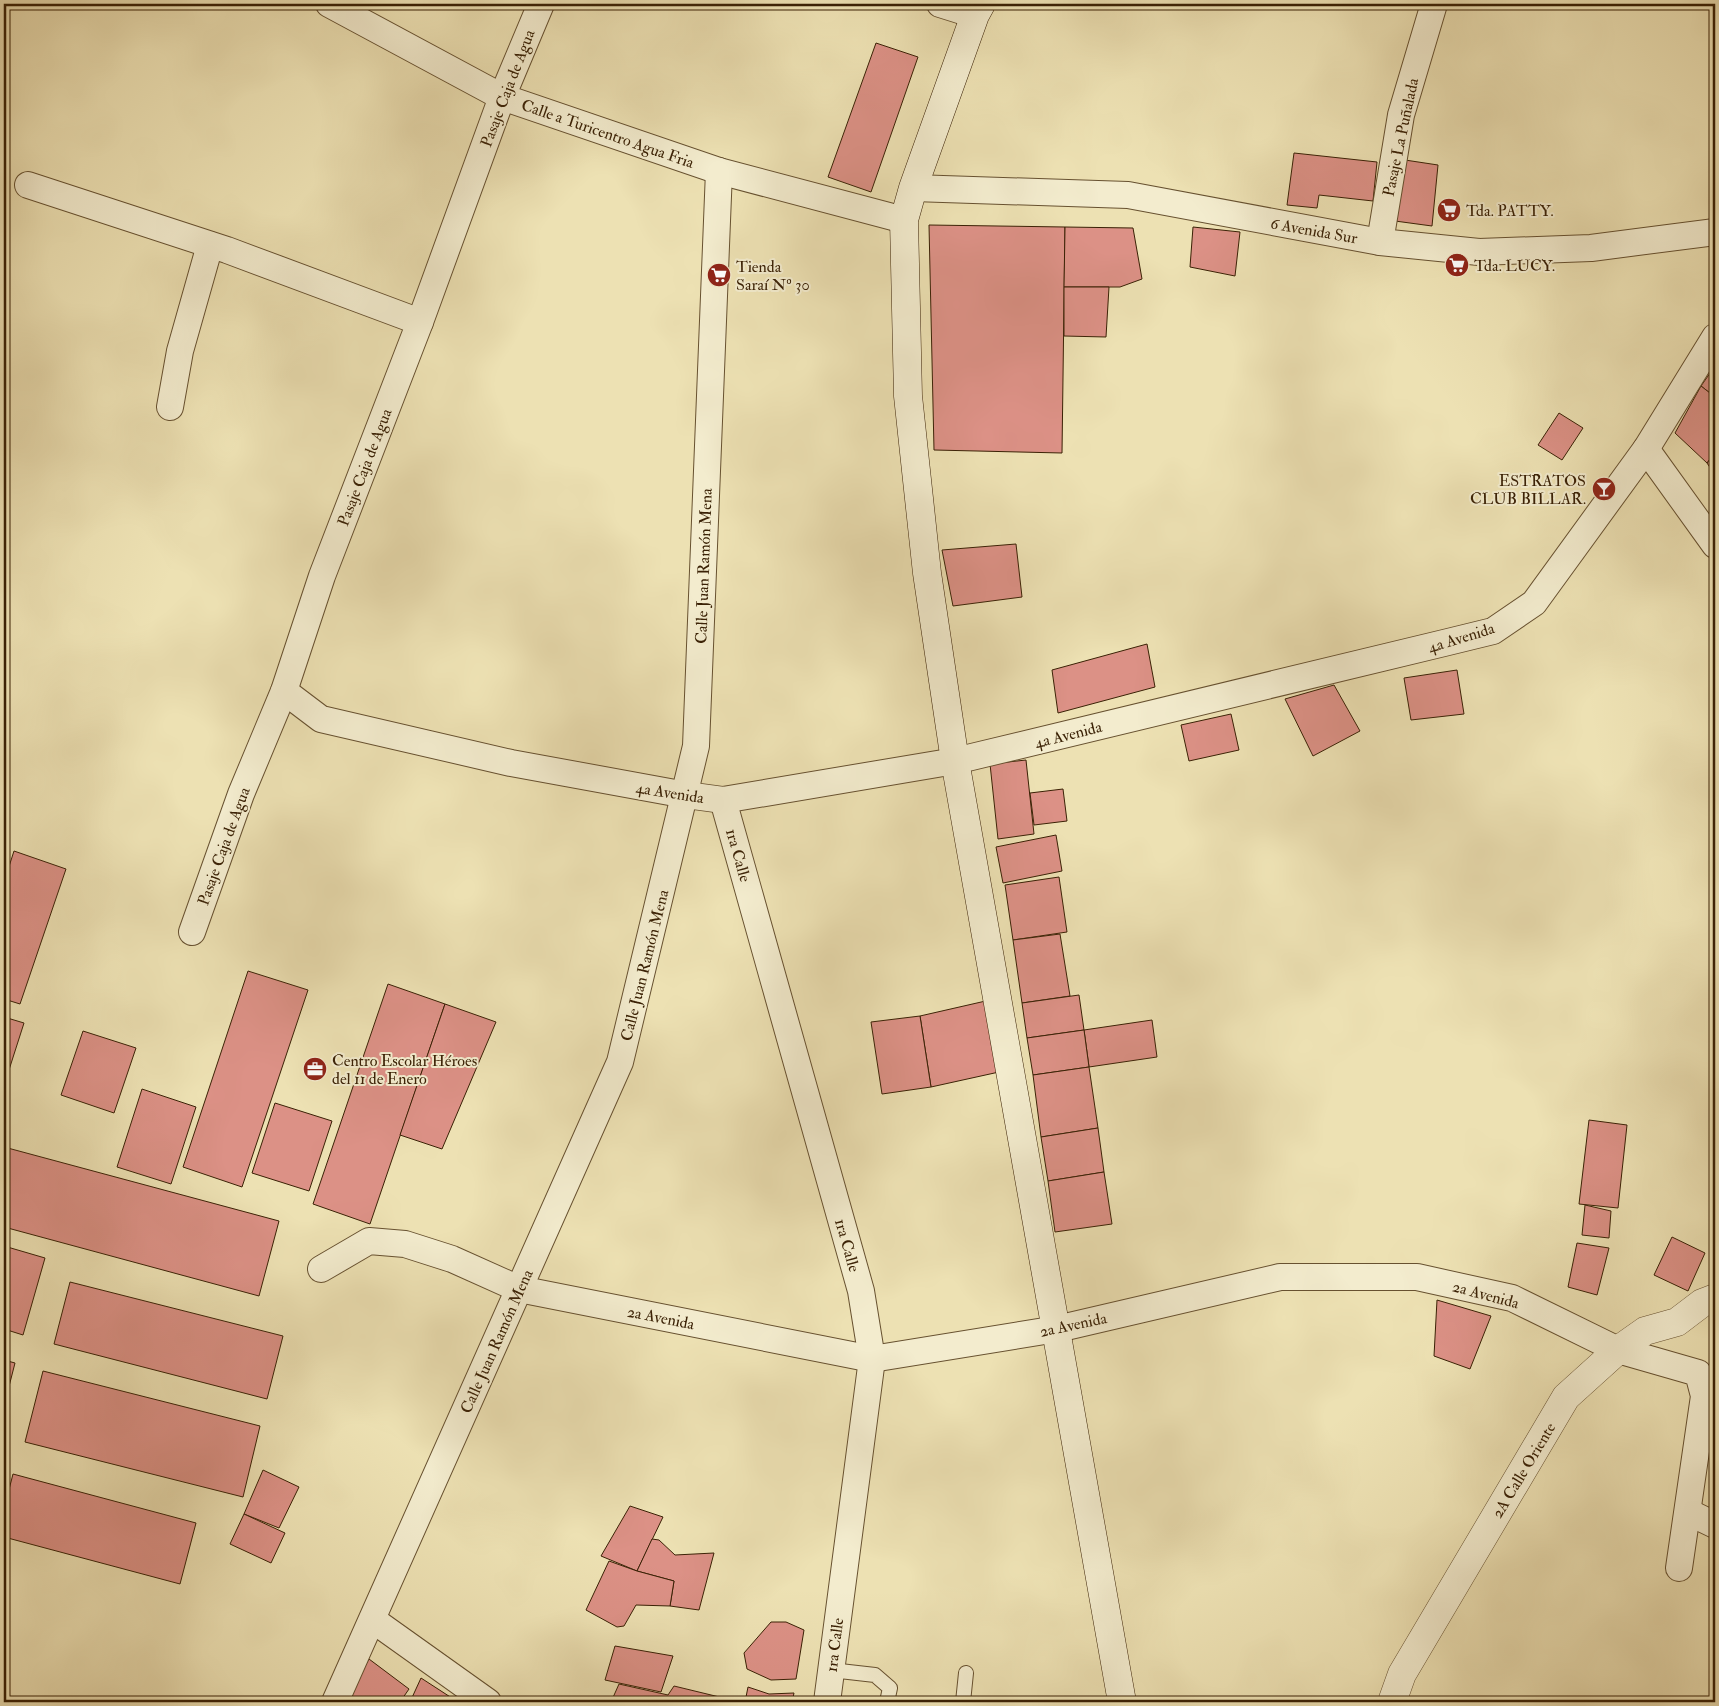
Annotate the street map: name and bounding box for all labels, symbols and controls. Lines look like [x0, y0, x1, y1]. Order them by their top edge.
street label: Pasaje Caja de Agua [476, 26, 540, 150]
street label: Pasaje La Puñalada [1379, 76, 1423, 198]
street label: Calle a Turicentro Agua Fria [519, 95, 697, 173]
supermarket icon: Tda. PATTY. [1436, 197, 1462, 223]
place label: Tda. PATTY. [1466, 201, 1554, 221]
street label: 6 Avenida Sur [1269, 213, 1359, 248]
supermarket icon: Tda. LUCY. [1444, 252, 1470, 278]
place label: Tda. LUCY. [1474, 256, 1555, 276]
place label: Tienda Saraí Nº 30 [736, 257, 810, 295]
supermarket icon: Tienda Saraí Nº 30 [706, 262, 732, 288]
street label: Pasaje Caja de Agua [333, 405, 397, 529]
place label: ESTRATOS CLUB BILLAR. [1470, 471, 1586, 509]
bar icon: ESTRATOS CLUB BILLAR. [1591, 476, 1617, 502]
street label: Calle Juan Ramón Mena [691, 488, 718, 644]
street label: 4a Avenida [1426, 618, 1497, 658]
street label: 4a Avenida [1033, 717, 1104, 753]
street label: 4a Avenida [634, 778, 706, 808]
street label: Pasaje Caja de Agua [193, 784, 255, 908]
street label: 1ra Calle [721, 826, 755, 885]
street label: Calle Juan Ramón Mena [616, 887, 675, 1043]
place label: Centro Escolar Héroes del 11 de Enero [332, 1051, 477, 1089]
office icon: Centro Escolar Héroes del 11 de Enero [302, 1056, 328, 1082]
street label: 1ra Calle [830, 1216, 864, 1275]
street label: Calle Juan Ramón Mena [456, 1266, 539, 1417]
street label: 2a Avenida [1450, 1276, 1522, 1314]
street label: 2a Avenida [625, 1302, 697, 1334]
street label: 2a Avenida [1038, 1308, 1109, 1342]
street label: 2A Calle Oriente [1487, 1419, 1560, 1522]
street label: 1ra Calle [822, 1616, 848, 1673]

